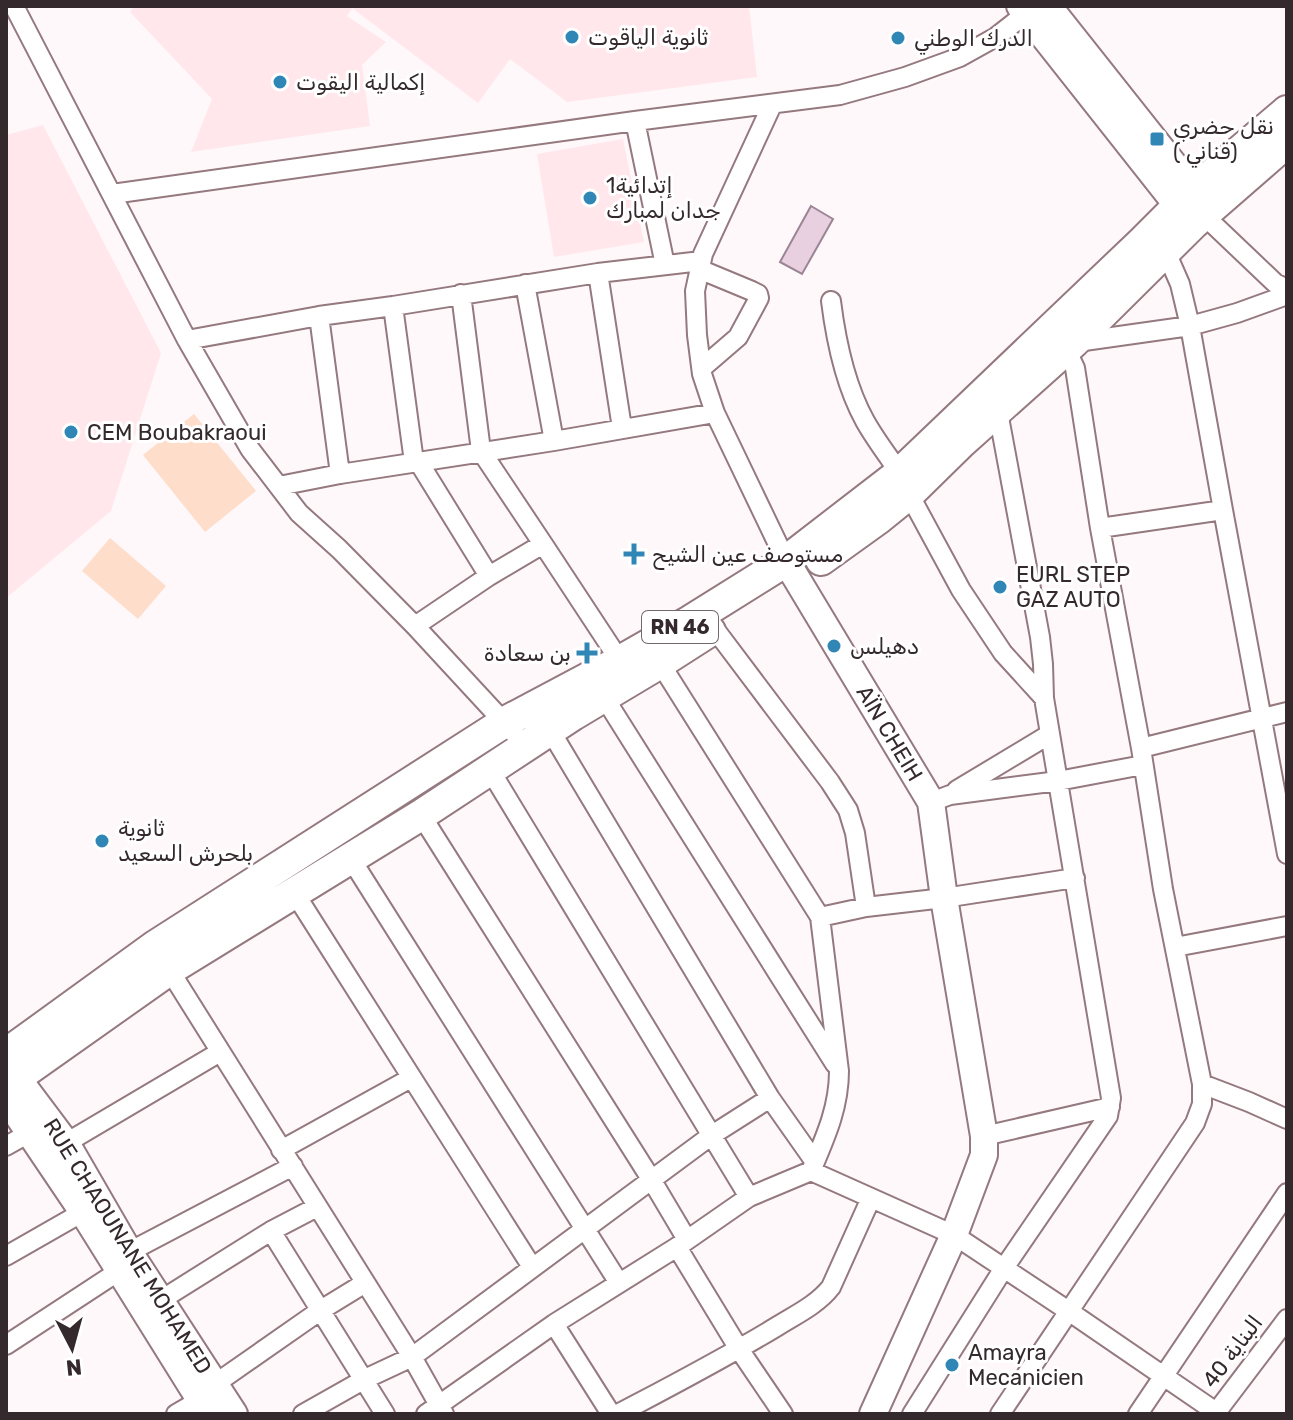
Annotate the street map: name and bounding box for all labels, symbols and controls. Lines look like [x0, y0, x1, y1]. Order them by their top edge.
place label: ثانوية الياقوت [588, 24, 708, 51]
place label: الدرك الوطني [914, 25, 1033, 55]
marker: ثانوية الياقوت [563, 28, 581, 46]
marker: الدرك الوطني [889, 29, 907, 47]
place label: إكمالية اليقوت [296, 69, 425, 96]
marker: إكمالية اليقوت [271, 73, 289, 91]
place label: نقل حضري ( قناني) [1173, 113, 1274, 168]
marker: نقل حضري ( قناني) [1148, 130, 1166, 148]
place label: 1إتدائية جدان لمبارك [606, 172, 721, 224]
marker: 1إتدائية جدان لمبارك [581, 189, 599, 207]
place label: CEM Boubakraoui [87, 419, 267, 446]
marker: CEM Boubakraoui [62, 423, 80, 441]
place label: مستوصف عين الشيح [652, 541, 843, 570]
marker: مستوصف عين الشيح [623, 543, 645, 565]
place label: EURL STEP GAZ AUTO [1016, 561, 1130, 613]
marker: EURL STEP GAZ AUTO [991, 578, 1009, 596]
road number: RN 46 [642, 611, 718, 643]
place label: دهيلس [850, 633, 919, 660]
marker: دهيلس [825, 637, 843, 655]
place label: بن سعادة [484, 640, 571, 667]
marker: بن سعادة [578, 644, 596, 662]
street label: AÏN CHEIH [850, 681, 929, 786]
place label: ثانوية بلحرش السعيد [118, 815, 253, 867]
marker: ثانوية بلحرش السعيد [93, 832, 111, 850]
street label: RUE CHAOUNANE MOHAMED [38, 1113, 218, 1379]
north arrow [32, 1308, 112, 1388]
street label: البناية 40 [1196, 1310, 1268, 1393]
place label: Amayra Mecanicien [968, 1339, 1084, 1391]
marker: Amayra Mecanicien [943, 1356, 961, 1374]

